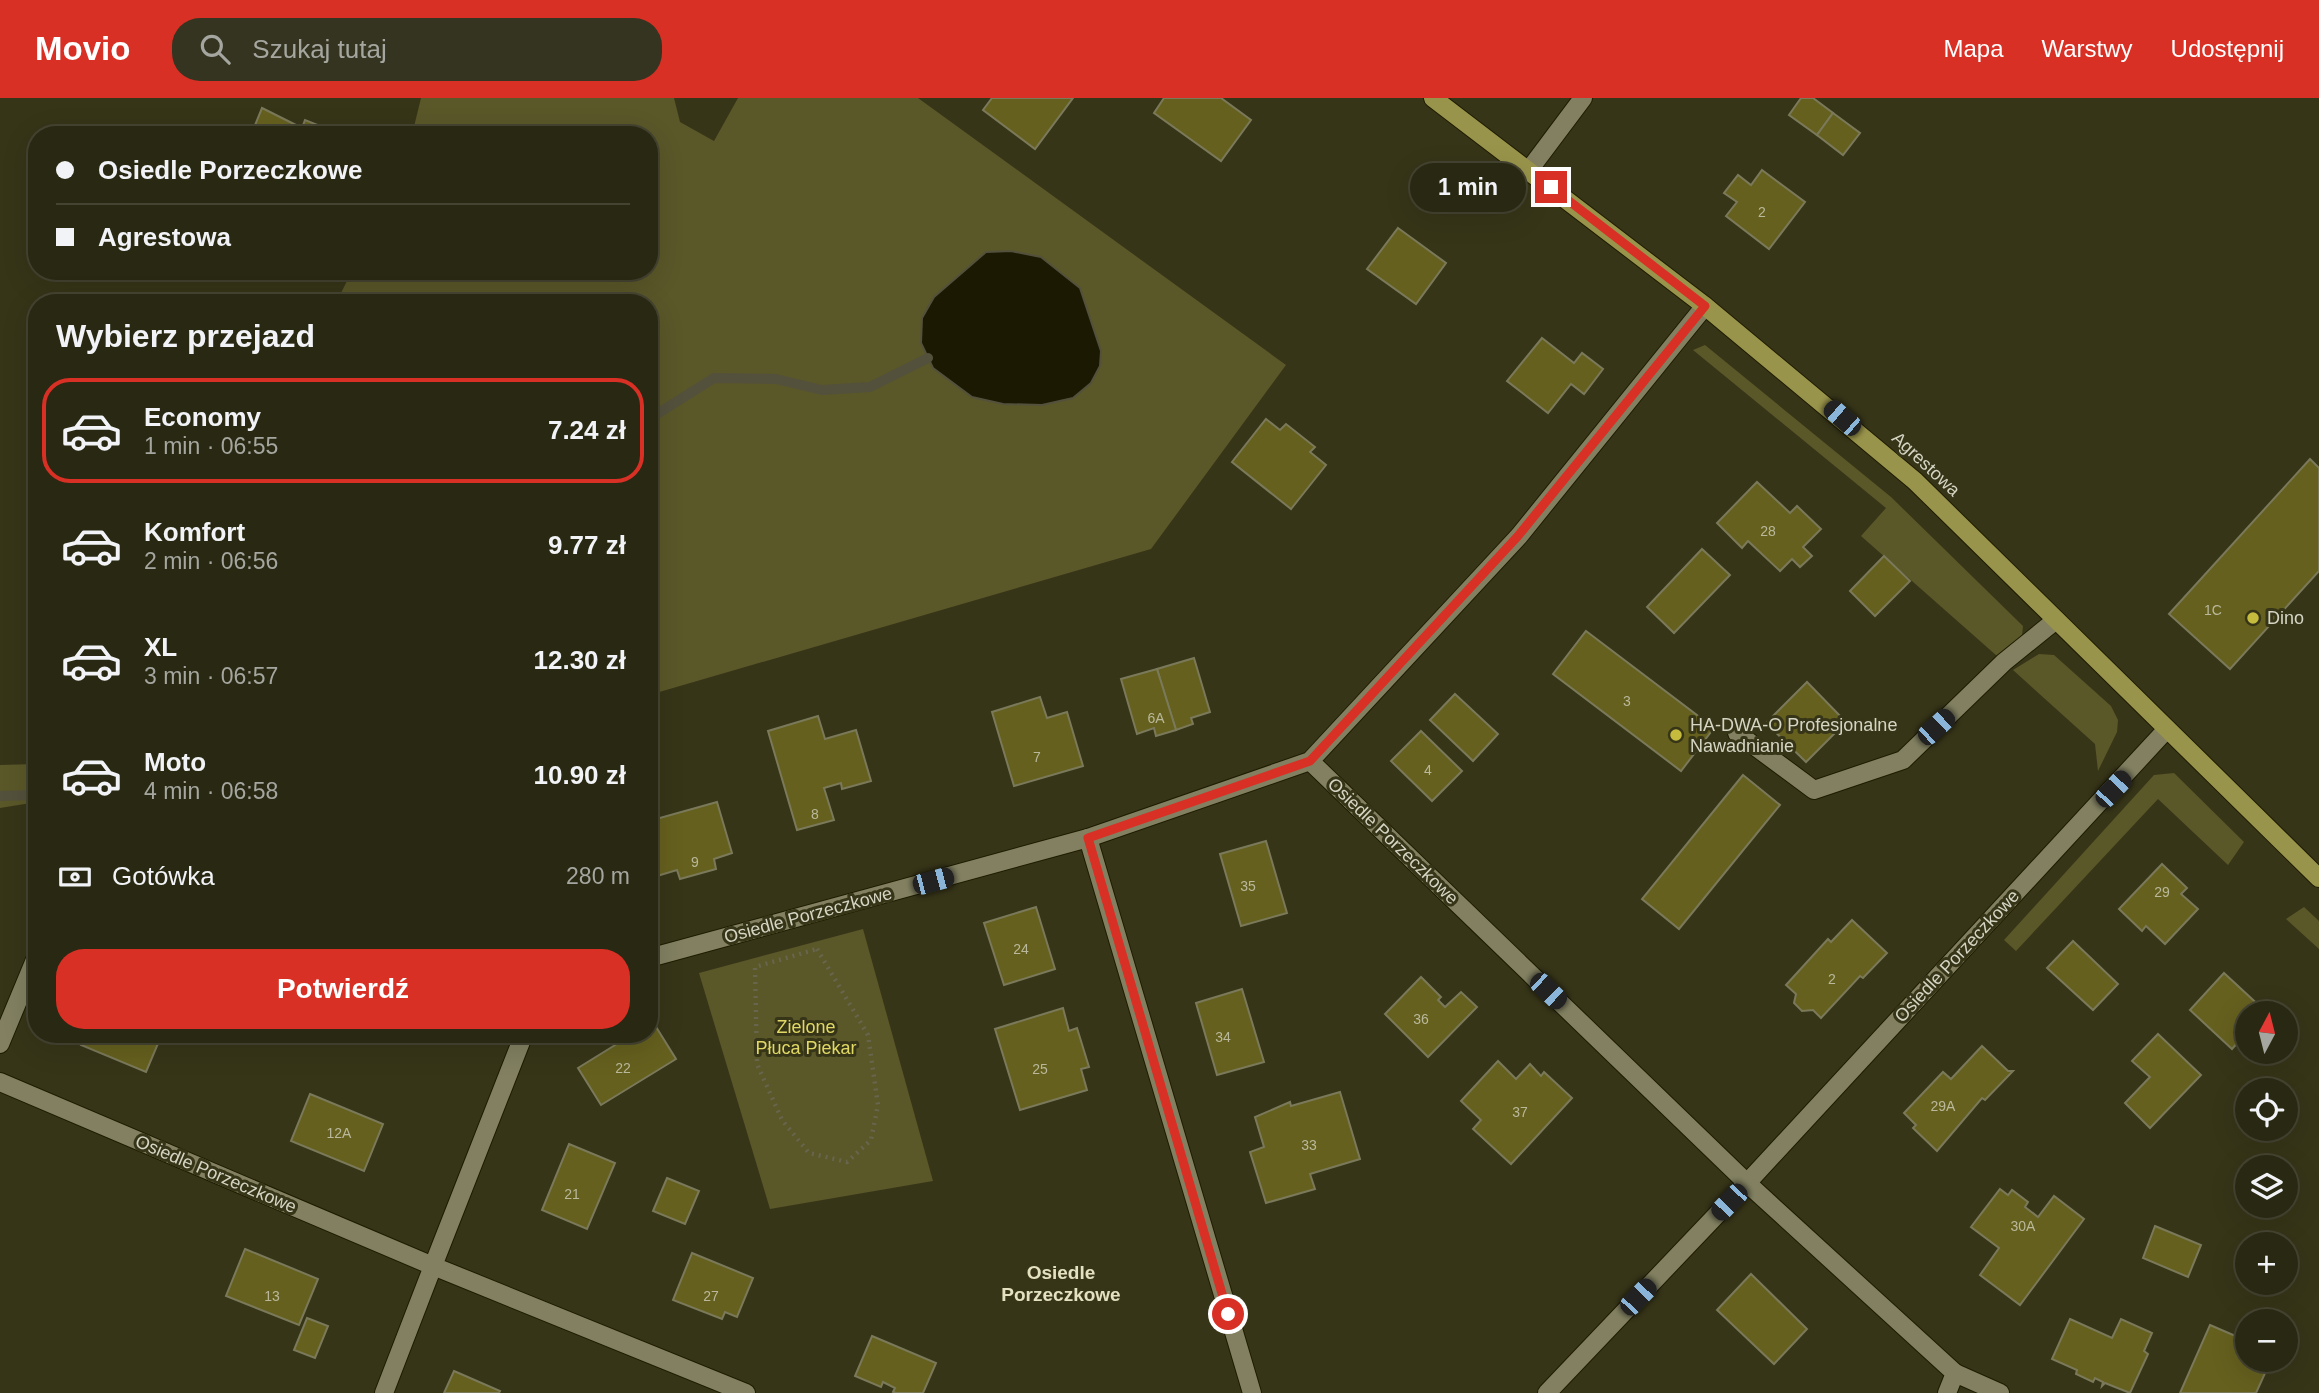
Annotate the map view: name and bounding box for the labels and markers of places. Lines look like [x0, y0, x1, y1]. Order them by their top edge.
place label: Dino [2267, 608, 2304, 628]
marker: Dino [2245, 610, 2261, 626]
place label: HA-DWA-O Profesjonalne Nawadnianie [1690, 715, 1897, 756]
marker: HA-DWA-O Profesjonalne Nawadnianie [1668, 727, 1684, 743]

